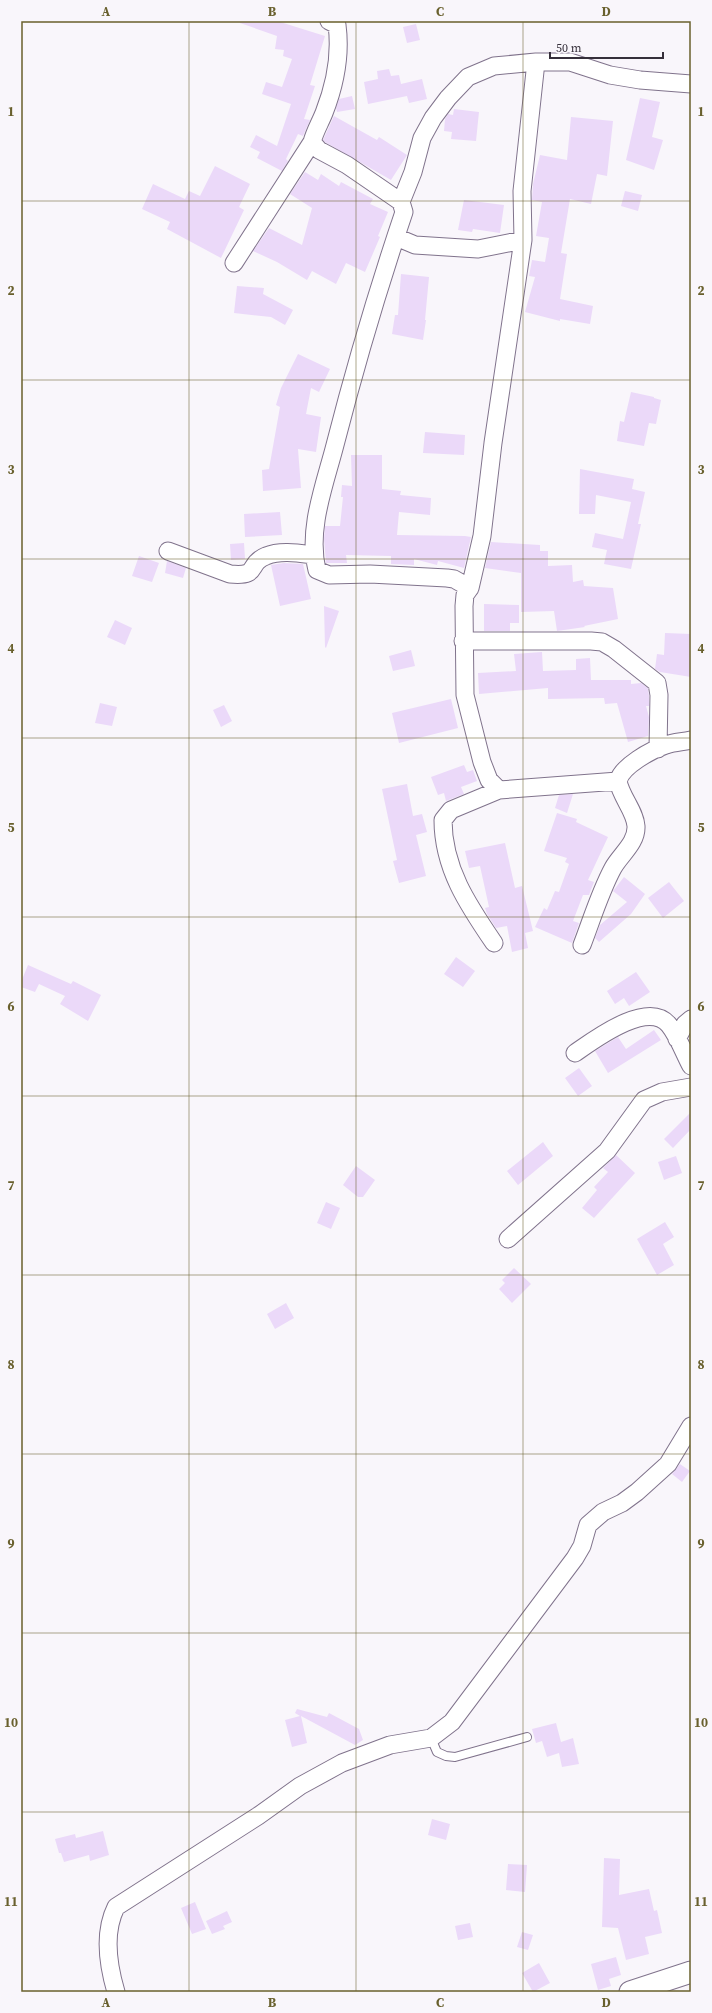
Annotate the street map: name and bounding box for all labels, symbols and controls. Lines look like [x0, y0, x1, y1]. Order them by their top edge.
text: A [102, 3, 111, 20]
text: B [268, 3, 277, 20]
text: C [436, 3, 444, 20]
text: D [601, 3, 611, 20]
scale bar [550, 34, 663, 60]
text: 50 m [556, 40, 582, 56]
text: 1 [7, 103, 15, 120]
text: 1 [697, 103, 705, 120]
text: 2 [7, 282, 15, 299]
text: 2 [697, 282, 705, 299]
text: 3 [7, 461, 15, 478]
text: 3 [697, 461, 705, 478]
text: 4 [7, 640, 15, 657]
text: 4 [697, 640, 705, 657]
text: 5 [7, 819, 15, 836]
text: 5 [697, 819, 705, 836]
text: 6 [7, 998, 15, 1015]
text: 6 [697, 998, 705, 1015]
text: 7 [7, 1177, 15, 1194]
text: 7 [697, 1177, 705, 1194]
text: 8 [7, 1356, 15, 1373]
text: 8 [697, 1356, 705, 1373]
text: 9 [7, 1535, 15, 1552]
text: 9 [697, 1535, 705, 1552]
text: 10 [4, 1714, 18, 1731]
text: 10 [694, 1714, 708, 1731]
text: 11 [4, 1893, 18, 1910]
text: 11 [694, 1893, 708, 1910]
text: A [102, 1994, 111, 2011]
text: B [268, 1994, 277, 2011]
text: C [436, 1994, 444, 2011]
text: D [601, 1994, 611, 2011]

